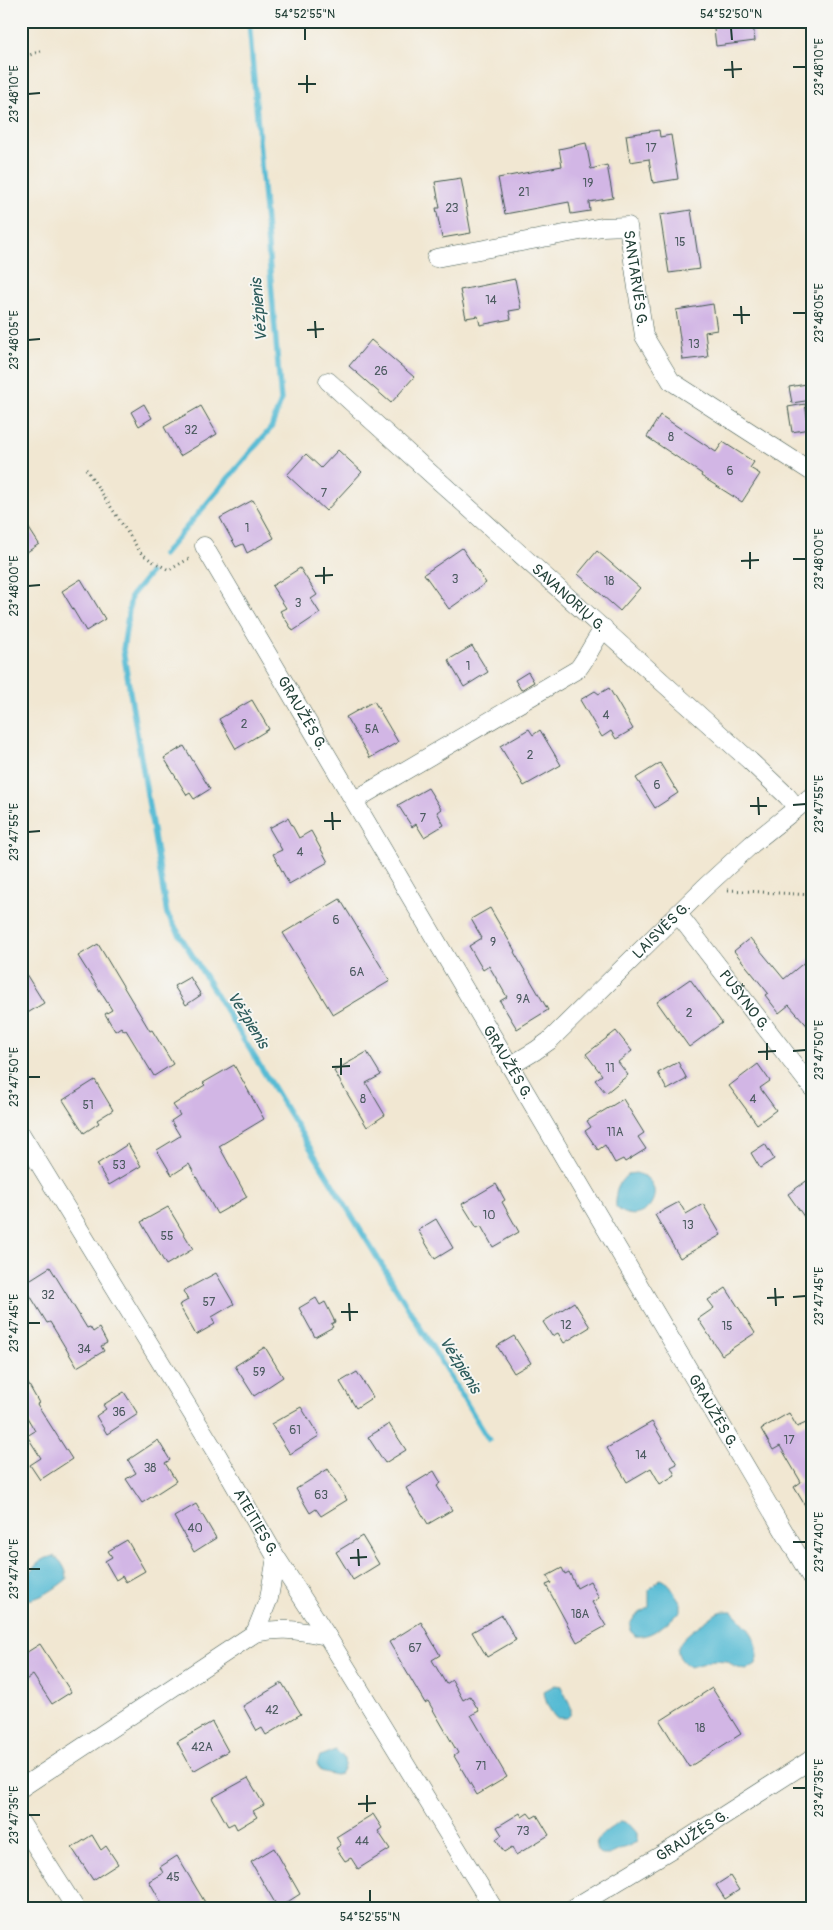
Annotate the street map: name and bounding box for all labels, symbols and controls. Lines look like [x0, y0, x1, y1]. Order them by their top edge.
text: 54°52'55"N [275, 7, 335, 22]
text: 54°52'50"N [700, 7, 762, 22]
text: 23°48'10"E [812, 38, 827, 96]
text: 23°48'10"E [7, 65, 22, 123]
house number: 17 [645, 141, 657, 156]
house number: 19 [583, 176, 593, 191]
house number: 21 [518, 185, 530, 200]
house number: 23 [445, 201, 459, 216]
street label: SANTARVĖS G. [619, 229, 652, 328]
house number: 15 [674, 235, 686, 250]
water label: Vėžpienis [246, 276, 272, 342]
text: 23°48'05"E [812, 283, 827, 343]
house number: 14 [485, 293, 497, 308]
text: 23°48'05"E [7, 310, 22, 370]
house number: 13 [688, 337, 700, 352]
house number: 26 [374, 364, 388, 379]
house number: 32 [184, 423, 198, 438]
house number: 8 [668, 430, 674, 445]
house number: 6 [727, 464, 734, 479]
house number: 7 [321, 486, 328, 501]
house number: 1 [245, 521, 249, 536]
text: 23°48'00"E [812, 528, 827, 590]
text: 23°48'00"E [7, 555, 22, 617]
street label: SAVANORIŲ G. [528, 559, 610, 636]
house number: 3 [452, 572, 459, 587]
house number: 18 [604, 574, 614, 589]
house number: 3 [295, 596, 302, 611]
house number: 1 [466, 659, 470, 674]
street label: GRAUŽĖS G. [273, 673, 332, 754]
house number: 4 [603, 708, 610, 723]
house number: 2 [241, 717, 248, 732]
house number: 5A [365, 722, 379, 737]
house number: 2 [527, 748, 534, 763]
text: 23°47'55"E [812, 775, 827, 833]
house number: 6 [654, 778, 661, 793]
text: 23°47'55"E [7, 803, 22, 861]
house number: 7 [420, 811, 427, 826]
house number: 4 [297, 845, 304, 860]
street label: LAISVĖS G. [628, 898, 694, 963]
house number: 6 [333, 913, 340, 928]
house number: 9 [490, 935, 496, 950]
house number: 6A [350, 965, 365, 980]
street label: PUŠYNO G. [715, 966, 774, 1035]
water label: Vėžpienis [223, 988, 274, 1054]
house number: 9A [516, 992, 530, 1007]
house number: 2 [686, 1006, 693, 1021]
text: 23°47'50"E [812, 1020, 827, 1080]
street label: GRAUŽĖS G. [479, 1022, 537, 1103]
text: 23°47'50"E [7, 1047, 22, 1107]
house number: 11 [605, 1061, 615, 1076]
house number: 8 [360, 1092, 366, 1107]
house number: 4 [750, 1092, 757, 1107]
house number: 51 [82, 1098, 94, 1113]
house number: 11A [606, 1125, 624, 1140]
house number: 53 [112, 1158, 126, 1173]
house number: 10 [483, 1208, 495, 1223]
house number: 13 [682, 1218, 694, 1233]
house number: 55 [160, 1229, 174, 1244]
text: 23°47'45"E [812, 1267, 827, 1325]
house number: 32 [41, 1288, 55, 1303]
text: 23°47'45"E [7, 1294, 22, 1352]
house number: 57 [203, 1295, 216, 1310]
house number: 12 [560, 1318, 572, 1333]
house number: 15 [721, 1319, 733, 1334]
water label: Vėžpienis [435, 1333, 486, 1399]
house number: 34 [77, 1342, 91, 1357]
house number: 59 [253, 1365, 265, 1380]
street label: GRAUŽĖS G. [684, 1371, 742, 1452]
house number: 36 [112, 1405, 126, 1420]
house number: 61 [289, 1423, 301, 1438]
house number: 17 [783, 1433, 795, 1448]
house number: 14 [635, 1448, 647, 1463]
house number: 38 [144, 1461, 156, 1476]
street label: ATEITIES G. [229, 1485, 283, 1559]
house number: 63 [314, 1488, 328, 1503]
text: 23°47'40"E [812, 1512, 827, 1572]
house number: 40 [187, 1521, 203, 1536]
text: 23°47'40"E [7, 1539, 22, 1599]
house number: 18A [571, 1607, 589, 1622]
house number: 67 [408, 1641, 422, 1656]
house number: 42 [265, 1703, 279, 1718]
house number: 18 [695, 1721, 705, 1736]
house number: 42A [191, 1740, 213, 1755]
house number: 71 [475, 1759, 487, 1774]
text: 23°47'35"E [812, 1759, 827, 1817]
text: 23°47'35"E [7, 1786, 22, 1844]
street label: GRAUŽĖS G. [652, 1805, 732, 1866]
house number: 73 [516, 1824, 530, 1839]
house number: 44 [355, 1834, 369, 1849]
house number: 45 [166, 1870, 180, 1885]
text: 54°52'55"N [340, 1910, 400, 1925]

